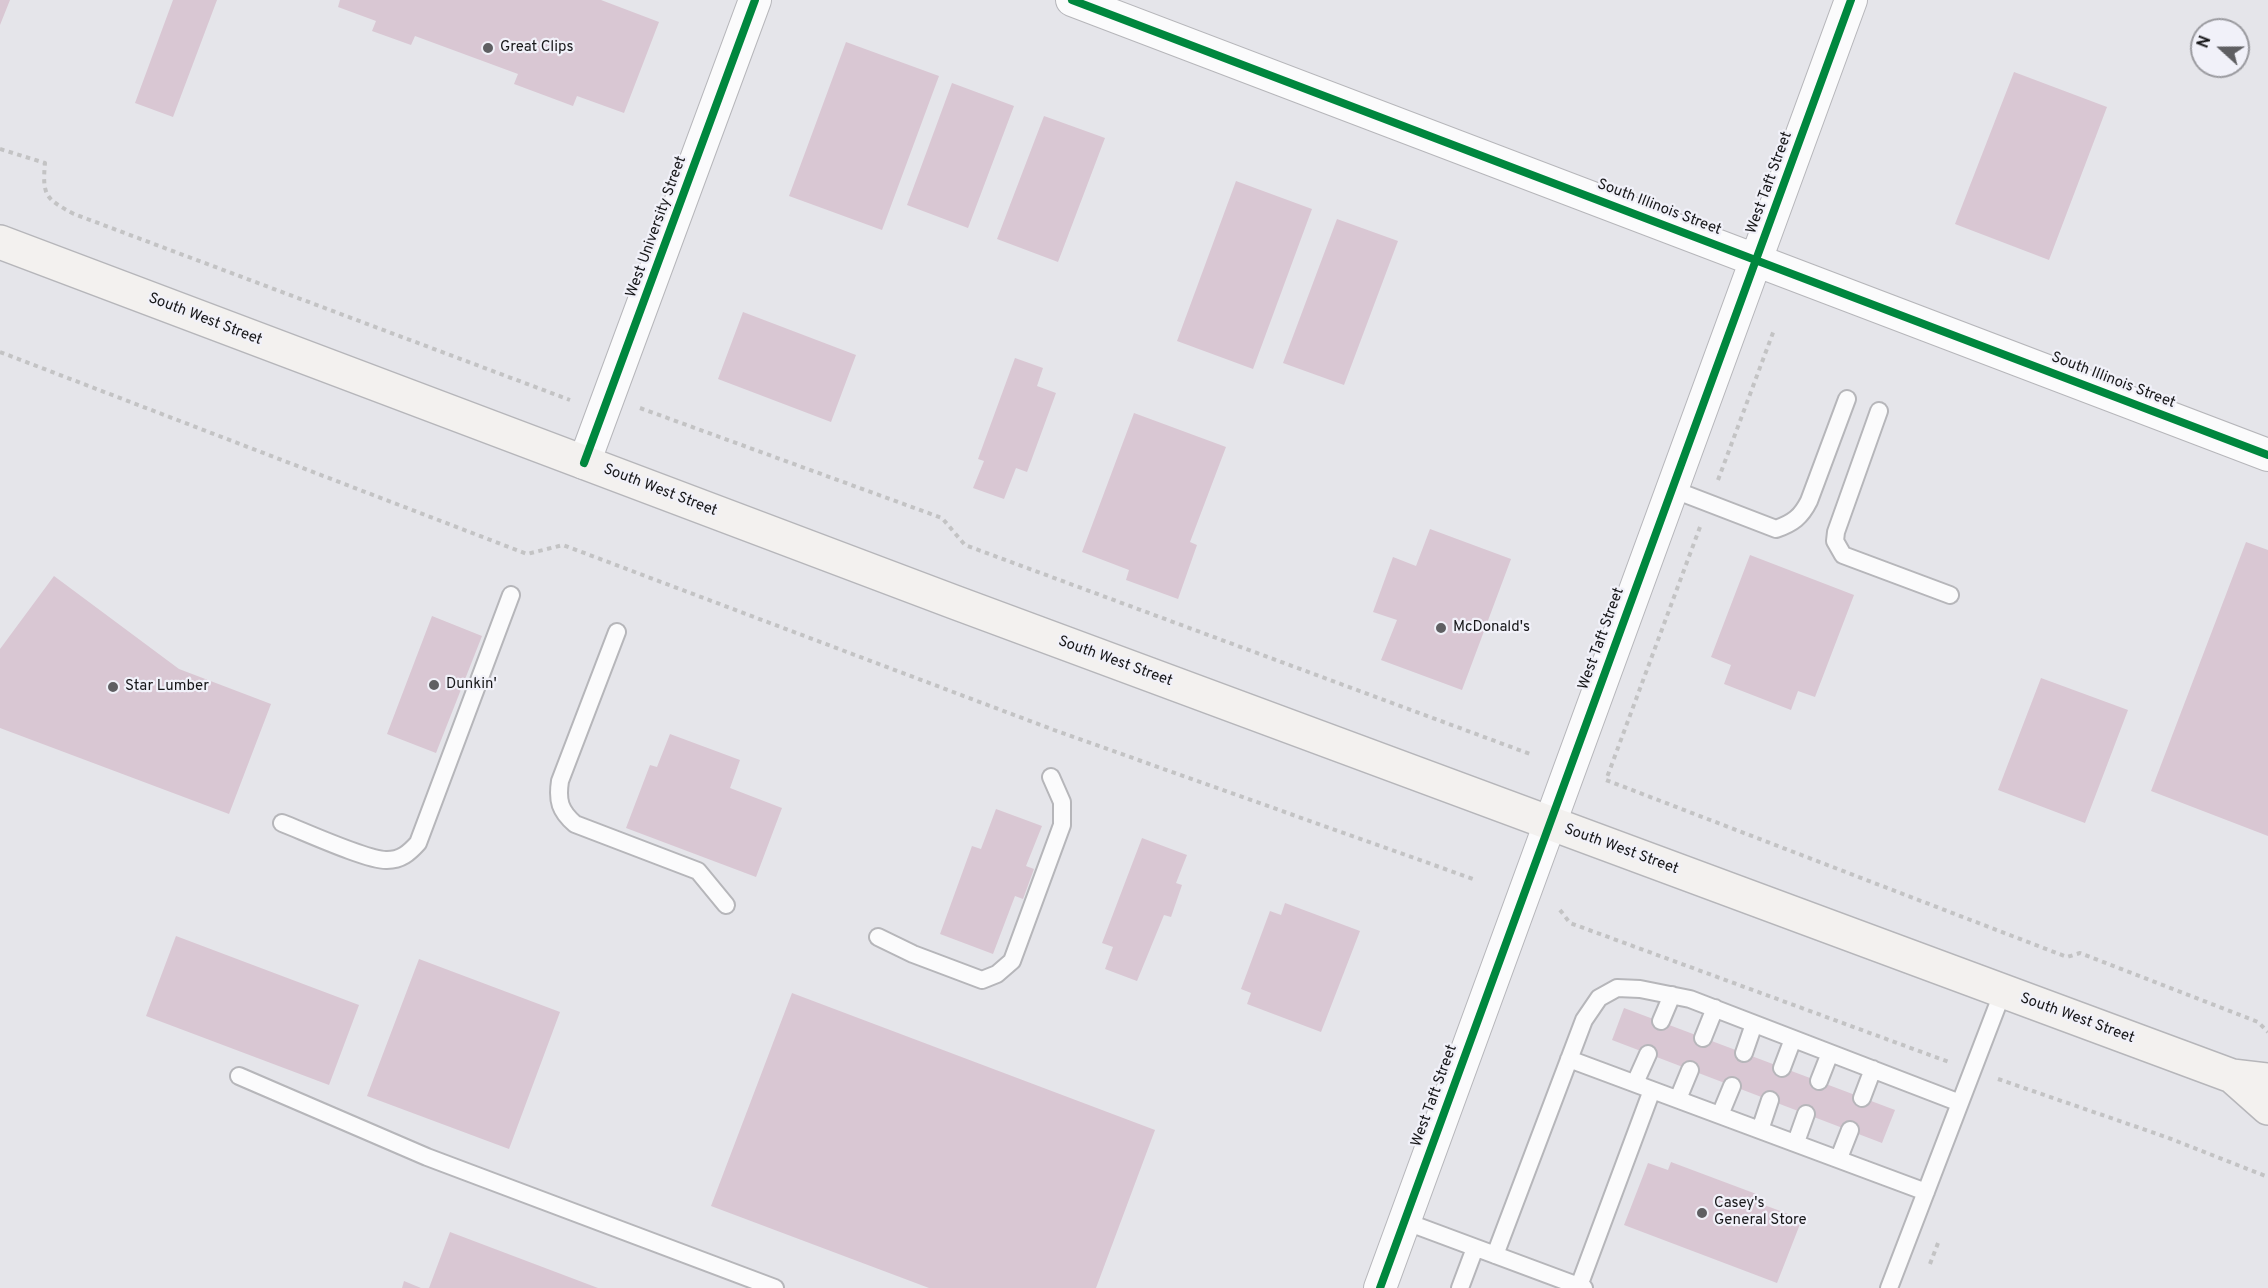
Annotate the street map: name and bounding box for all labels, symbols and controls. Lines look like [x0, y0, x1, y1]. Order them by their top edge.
north arrow [2190, 18, 2250, 78]
text: N [2194, 33, 2216, 51]
place label: Great Clips [500, 39, 573, 57]
marker: Great Clips [481, 41, 495, 55]
street label: West Taft Street [1743, 129, 1797, 237]
street label: West University Street [623, 154, 691, 300]
street label: South Illinois Street [1594, 176, 1724, 240]
street label: South West Street [146, 290, 264, 350]
street label: South Illinois Street [2048, 349, 2178, 413]
street label: South West Street [601, 461, 719, 521]
street label: West Taft Street [1575, 585, 1629, 693]
place label: McDonald's [1453, 619, 1530, 637]
marker: McDonald's [1434, 621, 1448, 635]
street label: South West Street [1055, 633, 1175, 691]
place label: Dunkin' [446, 676, 497, 694]
place label: Star Lumber [125, 678, 209, 696]
marker: Dunkin' [427, 678, 441, 692]
marker: Star Lumber [106, 680, 120, 694]
street label: South West Street [1561, 821, 1681, 879]
street label: South West Street [2017, 990, 2137, 1048]
street label: West Taft Street [1408, 1042, 1462, 1150]
place label: Casey's General Store [1714, 1195, 1806, 1230]
marker: Casey's General Store [1695, 1206, 1709, 1220]

